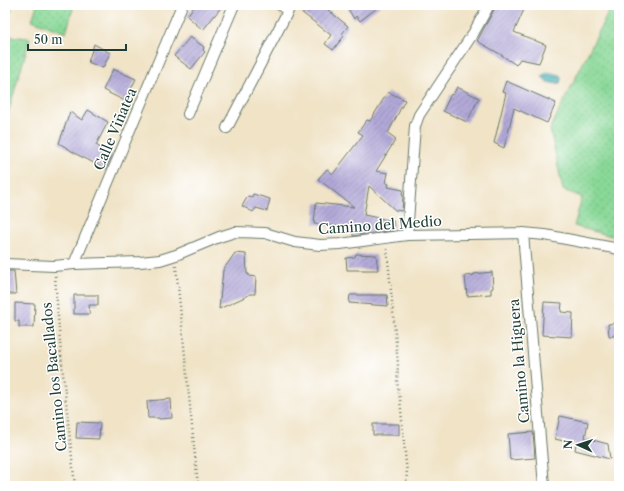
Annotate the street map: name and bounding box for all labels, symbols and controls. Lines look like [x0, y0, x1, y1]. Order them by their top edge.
scale bar [28, 26, 126, 52]
text: 50 m [34, 32, 63, 47]
street label: Calle Viñatea [90, 84, 141, 173]
street label: Camino del Medio [318, 212, 442, 238]
street label: Camino la Higuera [505, 297, 533, 424]
street label: Camino los Bacallados [37, 302, 71, 452]
north arrow [558, 425, 598, 465]
text: N [561, 439, 575, 450]

